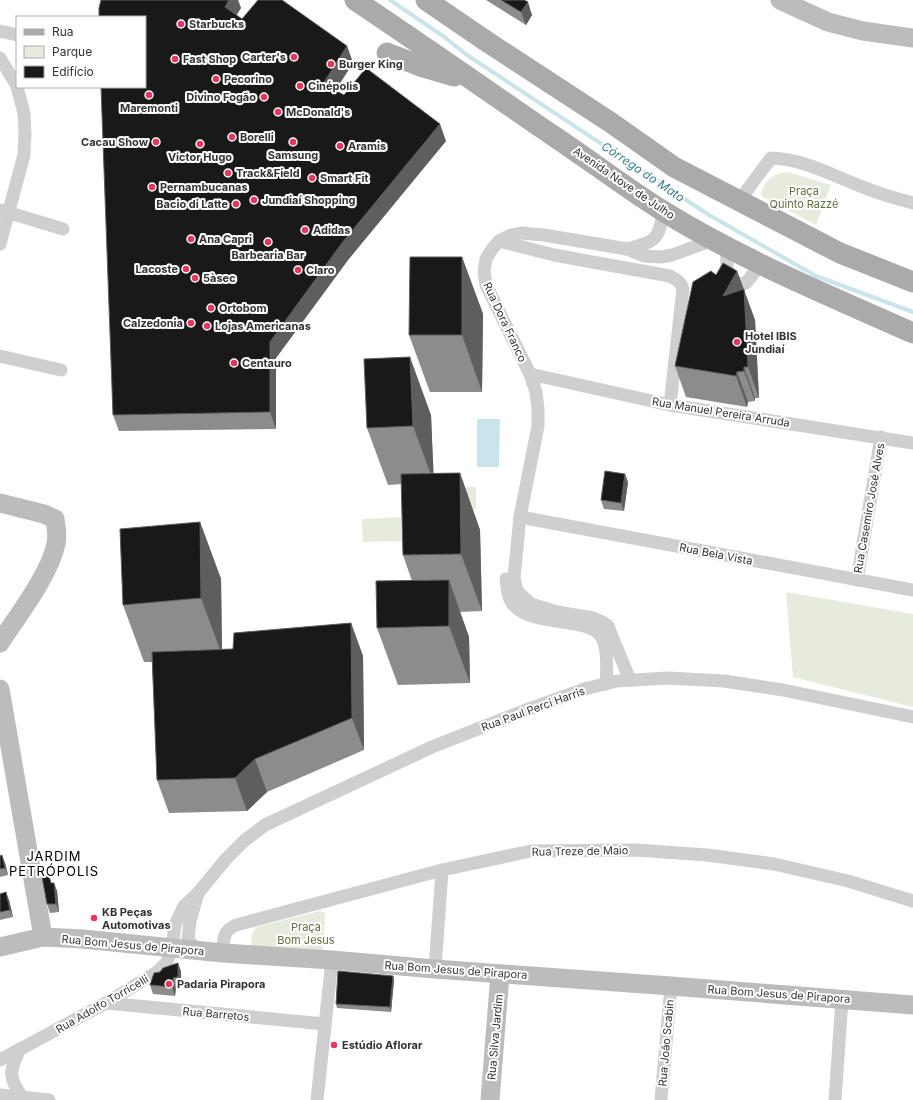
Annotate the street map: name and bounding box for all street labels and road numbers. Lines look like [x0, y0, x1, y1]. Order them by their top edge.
street label: Avenida Nove de Julho [571, 144, 678, 222]
street label: Rua Dora Franco [480, 280, 530, 365]
street label: Rua Manuel Pereira Arruda [651, 394, 791, 430]
street label: Rua Casemiro José Alves [851, 442, 887, 574]
street label: Rua Bela Vista [678, 540, 754, 568]
street label: Rua Paul Perci Harris [479, 684, 587, 734]
street label: Rua Treze de Maio [532, 843, 629, 859]
street label: Rua Bom Jesus de Pirapora [61, 932, 205, 958]
street label: Rua Bom Jesus de Pirapora [384, 958, 528, 982]
street label: Rua Adolfo Torricelli [53, 972, 151, 1036]
street label: Rua Bom Jesus de Pirapora [707, 982, 851, 1006]
street label: Rua Silva Jardim [484, 993, 506, 1081]
street label: Rua João Scabin [655, 999, 677, 1087]
street label: Rua Barretos [182, 1004, 250, 1024]

